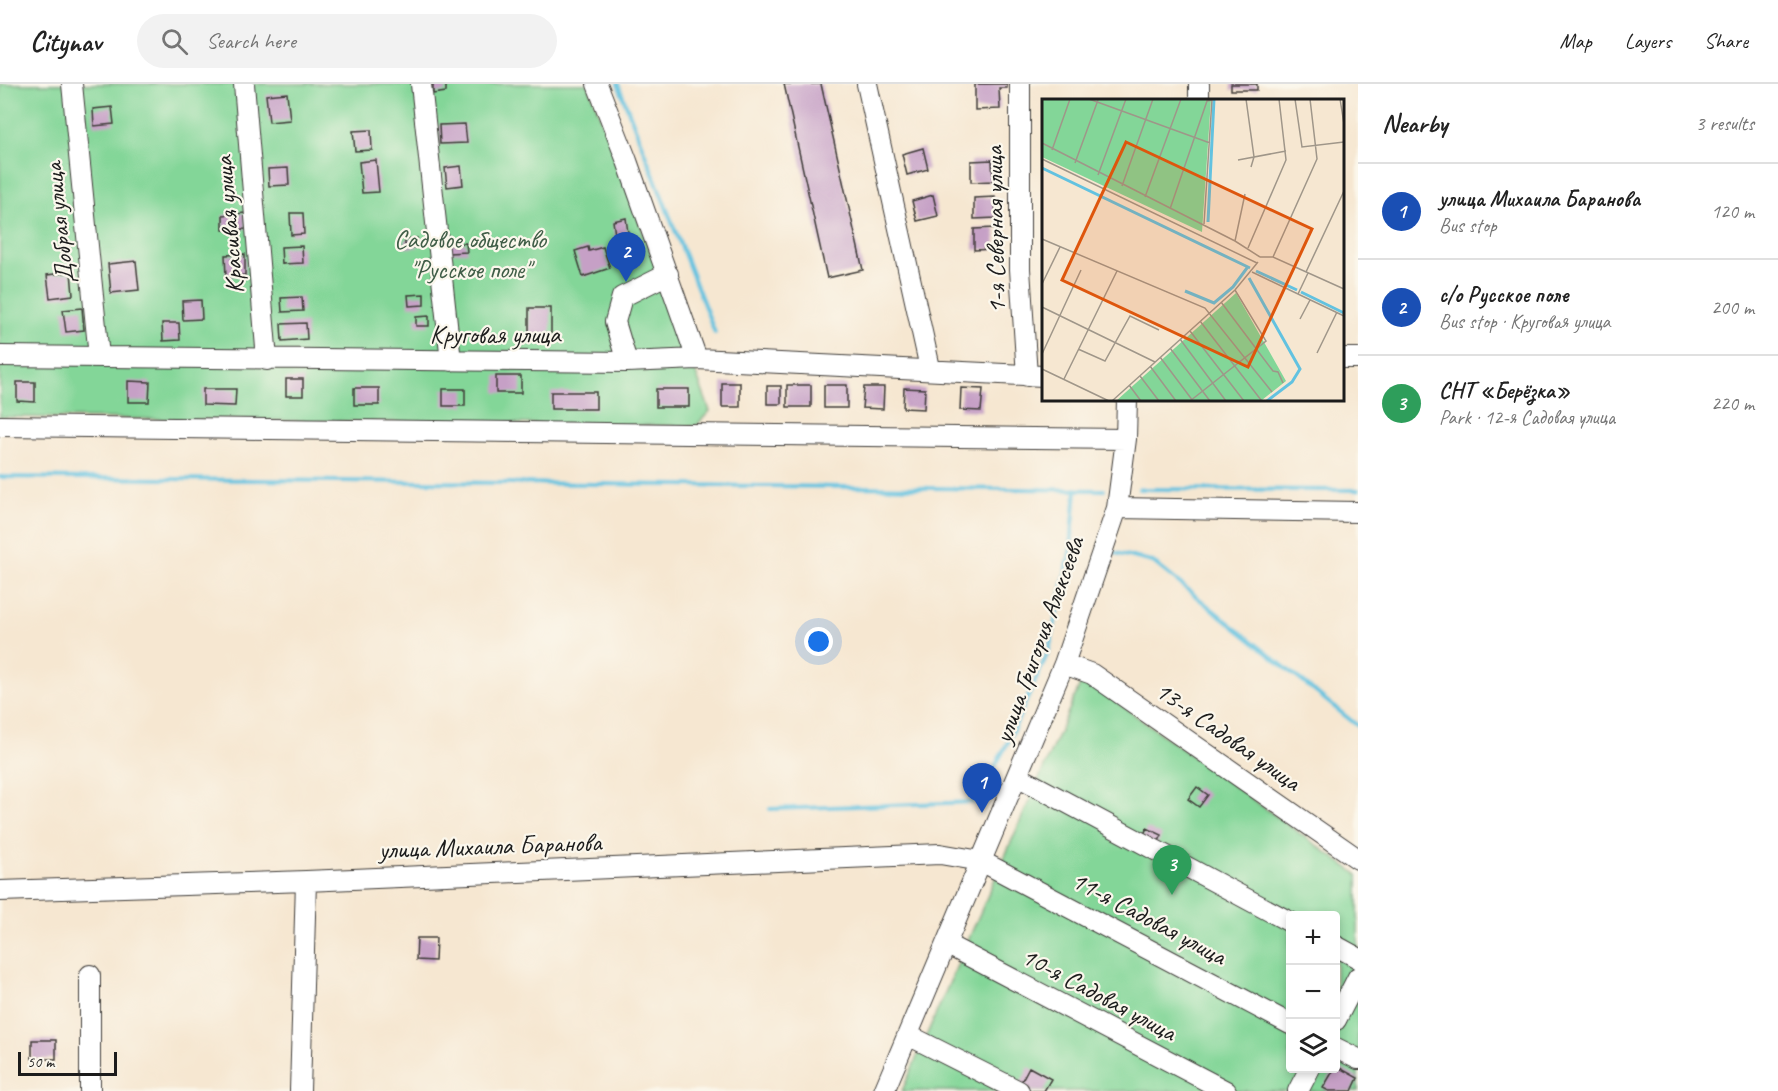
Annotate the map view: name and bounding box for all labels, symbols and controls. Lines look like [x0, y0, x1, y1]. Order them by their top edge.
search box [137, 14, 557, 68]
text: Citynav [30, 24, 101, 59]
icon: search [158, 25, 191, 58]
text: Search here [206, 27, 296, 55]
text: Map [1559, 28, 1592, 54]
text: Layers [1625, 28, 1671, 54]
text: Share [1704, 28, 1748, 54]
inset map [1042, 99, 1343, 400]
text: Nearby [1382, 107, 1447, 140]
text: 3 results [1695, 111, 1754, 136]
street label: 1-я Северная улица [977, 144, 1013, 314]
street label: Красивая улица [206, 153, 251, 295]
street label: Добрая улица [36, 159, 82, 285]
text: улица Михаила Баранова [1439, 185, 1640, 213]
text: 1 [1397, 199, 1406, 224]
text: 120 m [1711, 199, 1754, 224]
text: Bus stop [1439, 213, 1497, 238]
park label: Садовое общество "Русское поле" [394, 223, 548, 286]
pin: 2 [606, 232, 646, 282]
text: с/о Русское поле [1439, 281, 1569, 309]
text: 2 [1397, 295, 1406, 320]
text: 200 m [1711, 295, 1754, 320]
text: Bus stop · Круговая улица [1439, 309, 1610, 334]
street label: Круговая улица [430, 318, 562, 351]
text: СНТ «Берёзка» [1439, 377, 1570, 405]
text: 3 [1397, 391, 1406, 416]
text: 220 m [1711, 391, 1754, 416]
text: Park · 12-я Садовая улица [1439, 405, 1615, 430]
street label: улица Григория Алексеева [986, 531, 1092, 750]
your location [804, 627, 833, 656]
street label: 13-я Садовая улица [1149, 674, 1308, 799]
pin: 1 [962, 764, 1002, 813]
street label: улица Михаила Баранова [376, 826, 604, 866]
pin: 3 [1152, 846, 1192, 895]
street label: 11-я Садовая улица [1066, 863, 1233, 973]
map controls [1286, 911, 1340, 1073]
button: + [1286, 911, 1340, 965]
street label: 10-я Садовая улица [1016, 939, 1183, 1049]
button: − [1286, 965, 1340, 1019]
button: layers [1286, 1019, 1340, 1073]
scale bar [18, 1049, 117, 1076]
text: 50 m [27, 1052, 54, 1072]

